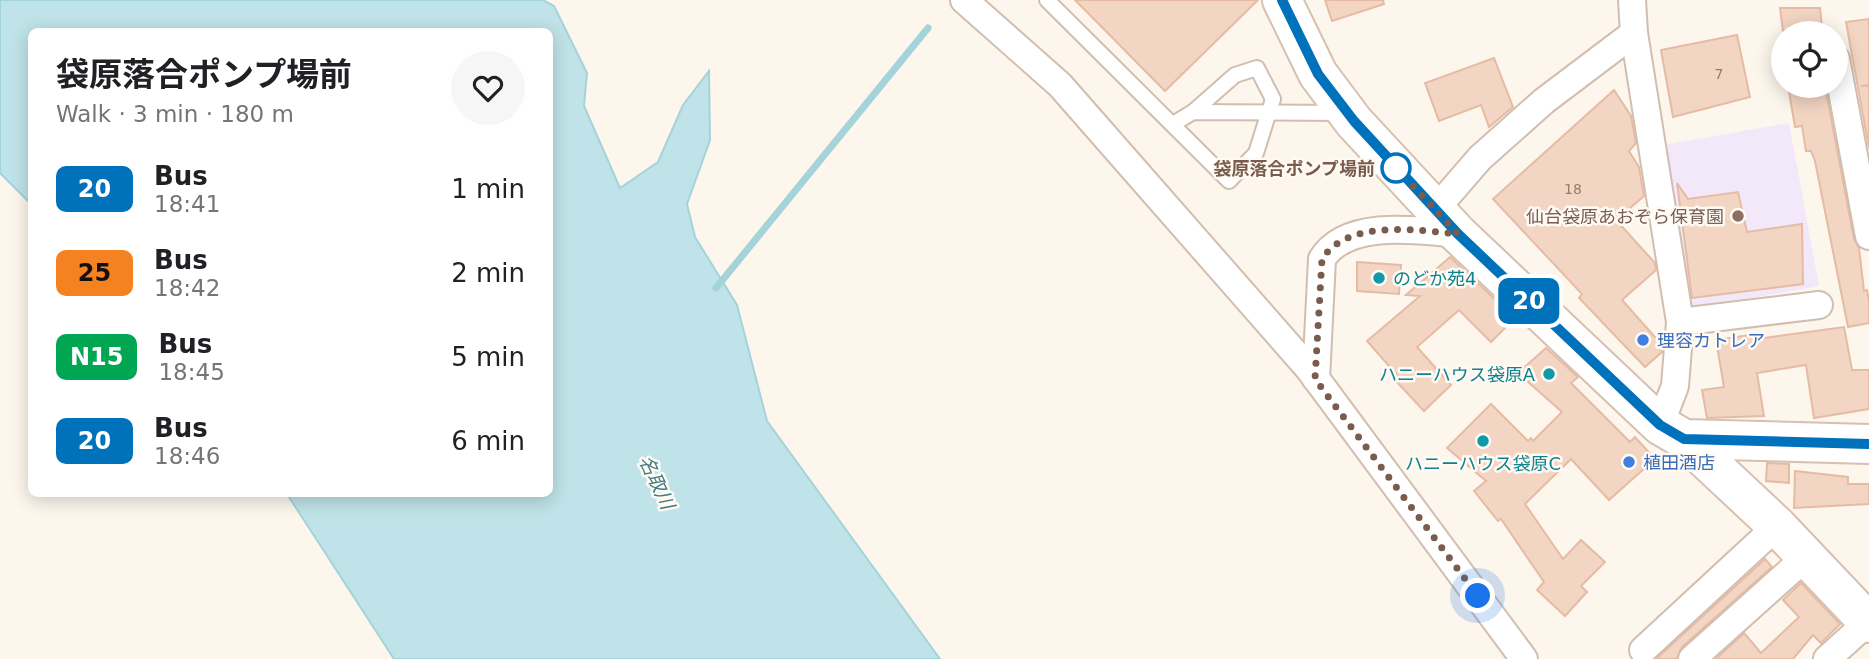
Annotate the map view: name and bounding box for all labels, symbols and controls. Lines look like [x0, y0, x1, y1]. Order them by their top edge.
map controls [1771, 21, 1848, 98]
button: locate [1771, 21, 1848, 98]
button: heart [451, 51, 525, 125]
text: 袋原落合ポンプ場前 [56, 55, 352, 94]
house number: 7 [1715, 66, 1723, 82]
text: Walk · 3 min · 180 m [56, 101, 294, 127]
marker: 袋原落合ポンプ場前 [1381, 153, 1411, 183]
place label: 袋原落合ポンプ場前 [1214, 158, 1375, 179]
text: Bus [154, 161, 208, 191]
text: 1 min [451, 174, 525, 204]
text: 20 [78, 175, 111, 203]
house number: 18 [1564, 181, 1582, 197]
text: 18:41 [154, 191, 220, 217]
place label: 仙台袋原あおぞら保育園 [1526, 206, 1724, 227]
marker: 仙台袋原あおぞら保育園 [1730, 208, 1746, 224]
text: Bus [154, 245, 208, 275]
text: 2 min [451, 258, 525, 288]
text: 25 [78, 259, 111, 287]
place label: のどか苑4 [1393, 268, 1476, 289]
marker: のどか苑4 [1371, 270, 1387, 286]
text: 18:42 [154, 275, 220, 301]
line badge: 20 [1498, 278, 1560, 324]
text: 20 [1512, 287, 1546, 315]
text: Bus [158, 329, 212, 359]
place label: 理容カトレア [1657, 330, 1765, 351]
marker: 理容カトレア [1635, 332, 1651, 348]
text: 5 min [451, 342, 525, 372]
text: N15 [70, 343, 123, 371]
text: 18:45 [158, 359, 225, 385]
place label: ハニーハウス袋原A [1379, 364, 1536, 385]
marker: ハニーハウス袋原A [1541, 366, 1557, 382]
text: Bus [154, 413, 208, 443]
text: 6 min [451, 426, 525, 456]
text: 20 [78, 427, 111, 455]
marker: ハニーハウス袋原C [1475, 433, 1491, 449]
text: 18:46 [154, 443, 220, 469]
water label: 名取川 [635, 452, 680, 514]
place label: 植田酒店 [1643, 452, 1715, 473]
place label: ハニーハウス袋原C [1405, 453, 1561, 474]
marker: 植田酒店 [1621, 454, 1637, 470]
your location [1460, 578, 1495, 613]

